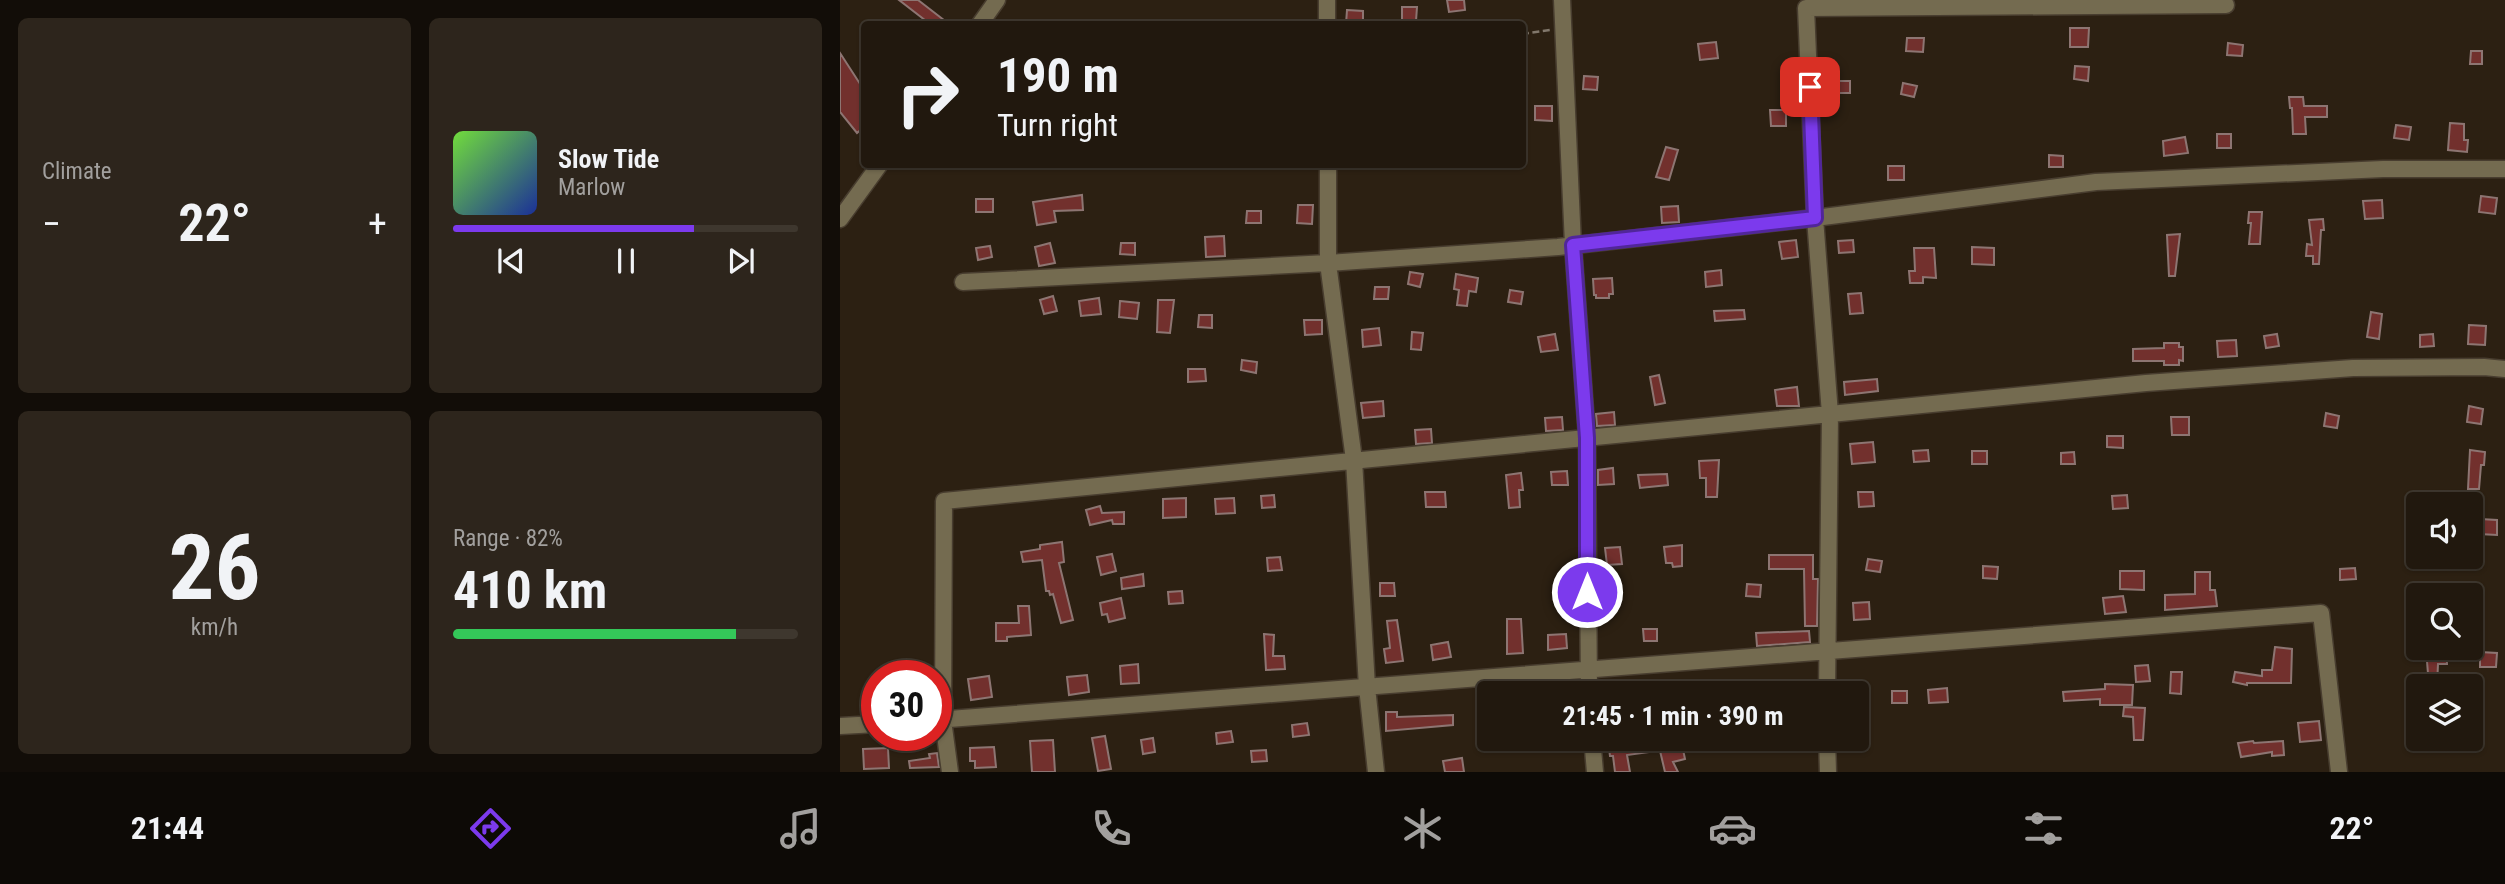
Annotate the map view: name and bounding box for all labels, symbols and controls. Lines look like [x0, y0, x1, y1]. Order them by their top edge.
text: 190 m [997, 47, 1119, 104]
icon: right [882, 49, 973, 140]
pin [1780, 57, 1840, 117]
icon: arrive [1791, 68, 1829, 106]
text: Turn right [997, 106, 1118, 144]
text: Slow Tide [558, 144, 659, 174]
text: Climate [42, 158, 112, 185]
text: Marlow [558, 174, 625, 201]
text: 22° [178, 193, 251, 254]
text: − [42, 202, 61, 246]
text: + [368, 202, 387, 246]
icon: previous [492, 242, 530, 280]
icon: pause [607, 242, 645, 280]
icon: next [722, 242, 760, 280]
map controls [2406, 492, 2483, 751]
button: sound [2406, 492, 2483, 569]
text: 26 [169, 515, 260, 621]
text: Range · 82% [453, 525, 563, 552]
position arrow [1550, 555, 1624, 629]
text: 410 km [453, 560, 607, 621]
button: search [2406, 583, 2483, 660]
text: km/h [191, 614, 238, 641]
speed limit sign: 30 [861, 660, 952, 751]
button: layers [2406, 674, 2483, 751]
text: 21:45 · 1 min · 390 m [1563, 701, 1783, 731]
icon: directions [466, 804, 515, 853]
icon: music [776, 804, 825, 853]
icon: phone [1087, 804, 1136, 853]
icon: climate [1398, 804, 1447, 853]
icon: car [1708, 804, 1757, 853]
icon: filters [2019, 804, 2068, 853]
text: 21:44 [131, 809, 204, 847]
text: 22° [2329, 809, 2374, 847]

